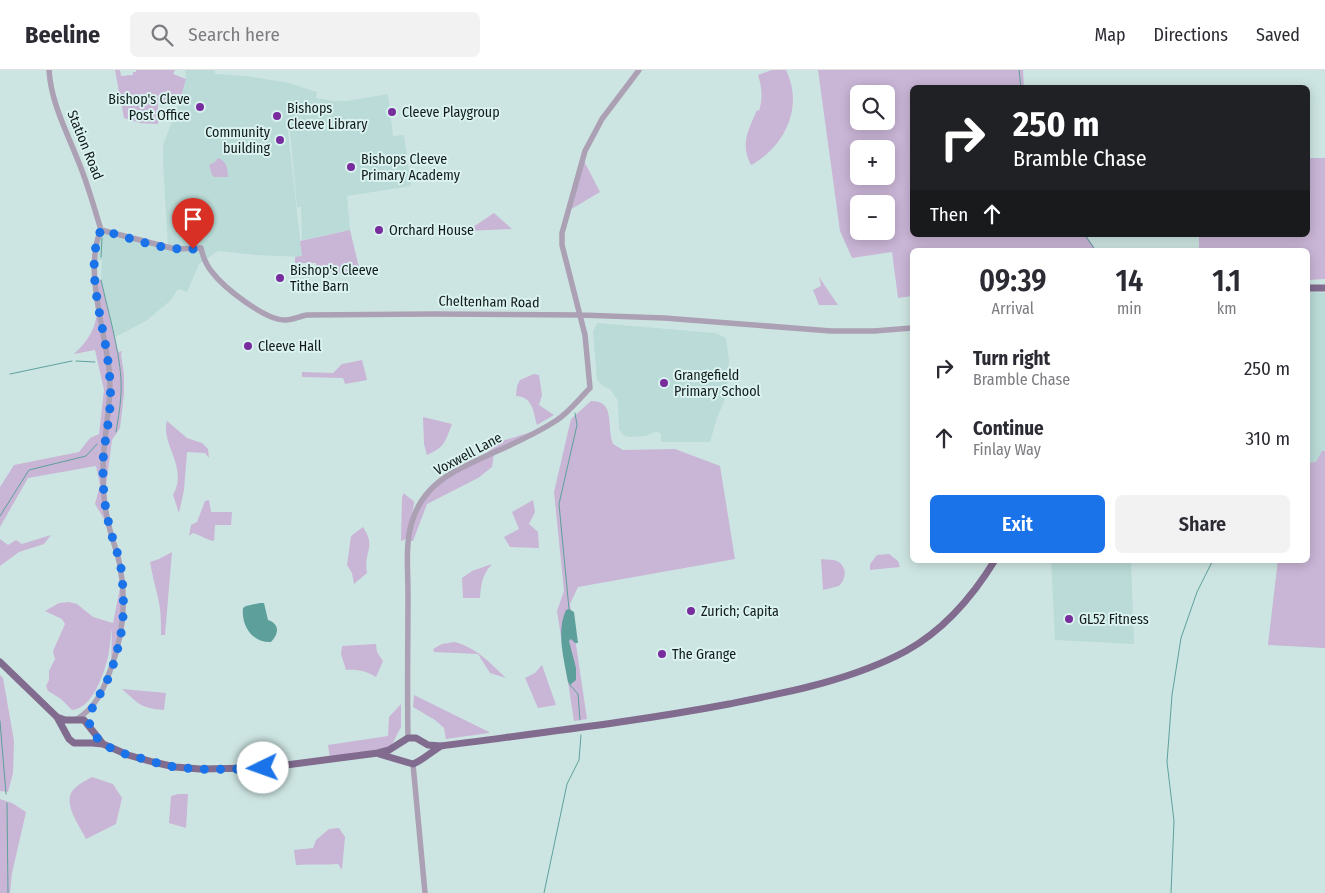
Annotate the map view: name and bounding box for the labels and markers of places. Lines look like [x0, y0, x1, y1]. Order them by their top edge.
place label: Bishop's Cleve Post Office [108, 91, 190, 124]
place label: Bishops Cleeve Library [287, 100, 368, 133]
marker: Bishop's Cleve Post Office [194, 101, 206, 113]
place label: Cleeve Playgroup [402, 104, 500, 121]
marker: Cleeve Playgroup [386, 106, 398, 118]
marker: Bishops Cleeve Library [271, 110, 283, 122]
place label: Community building [205, 124, 271, 157]
marker: Community building [274, 134, 286, 146]
place label: Bishops Cleeve Primary Academy [361, 151, 461, 184]
marker: Bishops Cleeve Primary Academy [345, 161, 357, 173]
pin [172, 198, 214, 249]
place label: Orchard House [389, 222, 474, 239]
marker: Orchard House [373, 224, 385, 236]
place label: Bishop's Cleeve Tithe Barn [290, 262, 379, 295]
marker: Bishop's Cleeve Tithe Barn [274, 272, 286, 284]
place label: Cleeve Hall [258, 338, 322, 355]
marker: Cleeve Hall [242, 340, 254, 352]
place label: Grangefield Primary School [674, 367, 761, 400]
marker: Grangefield Primary School [658, 377, 670, 389]
place label: Zurich; Capita [701, 603, 779, 620]
marker: Zurich; Capita [685, 605, 697, 617]
place label: GL52 Fitness [1079, 611, 1149, 628]
marker: GL52 Fitness [1063, 613, 1075, 625]
place label: The Grange [672, 646, 736, 663]
marker: The Grange [656, 648, 668, 660]

